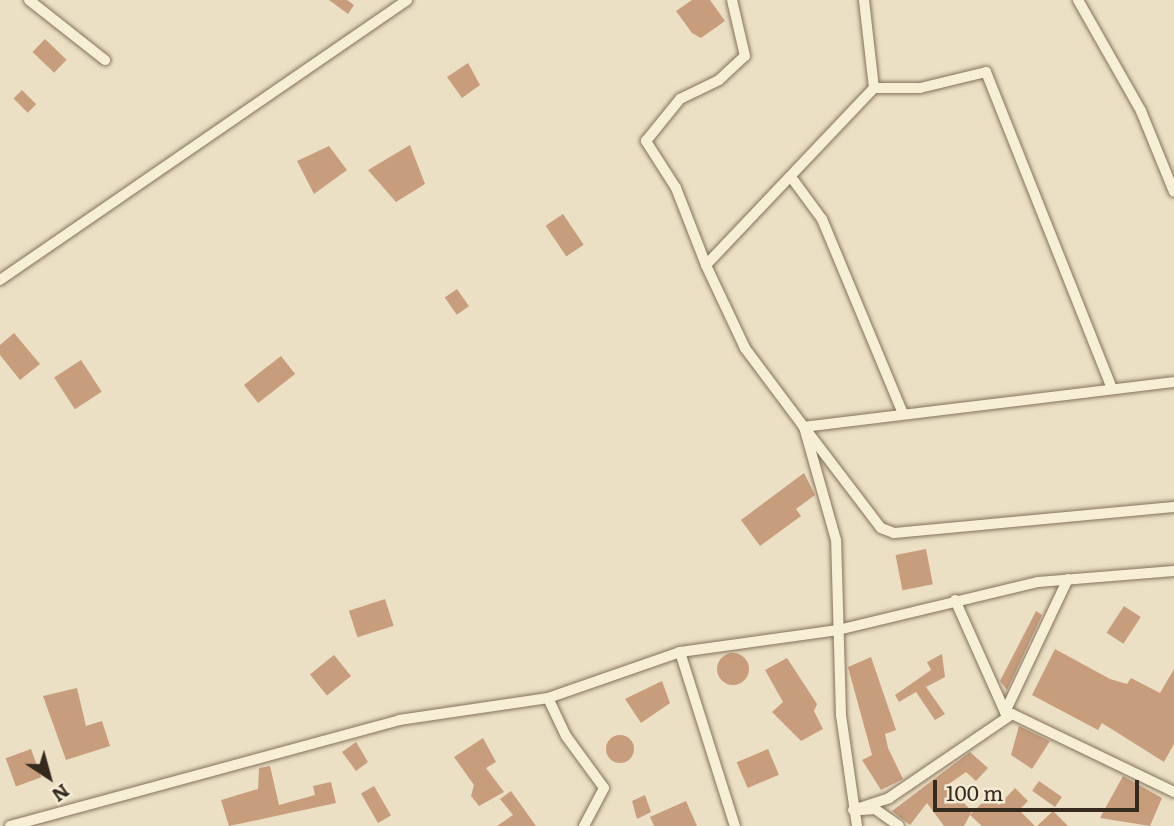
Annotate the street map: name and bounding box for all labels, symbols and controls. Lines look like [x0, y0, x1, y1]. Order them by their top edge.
north arrow [14, 742, 84, 812]
scale bar [936, 766, 1142, 810]
text: 100 m [946, 776, 1003, 807]
text: N [47, 778, 76, 810]

